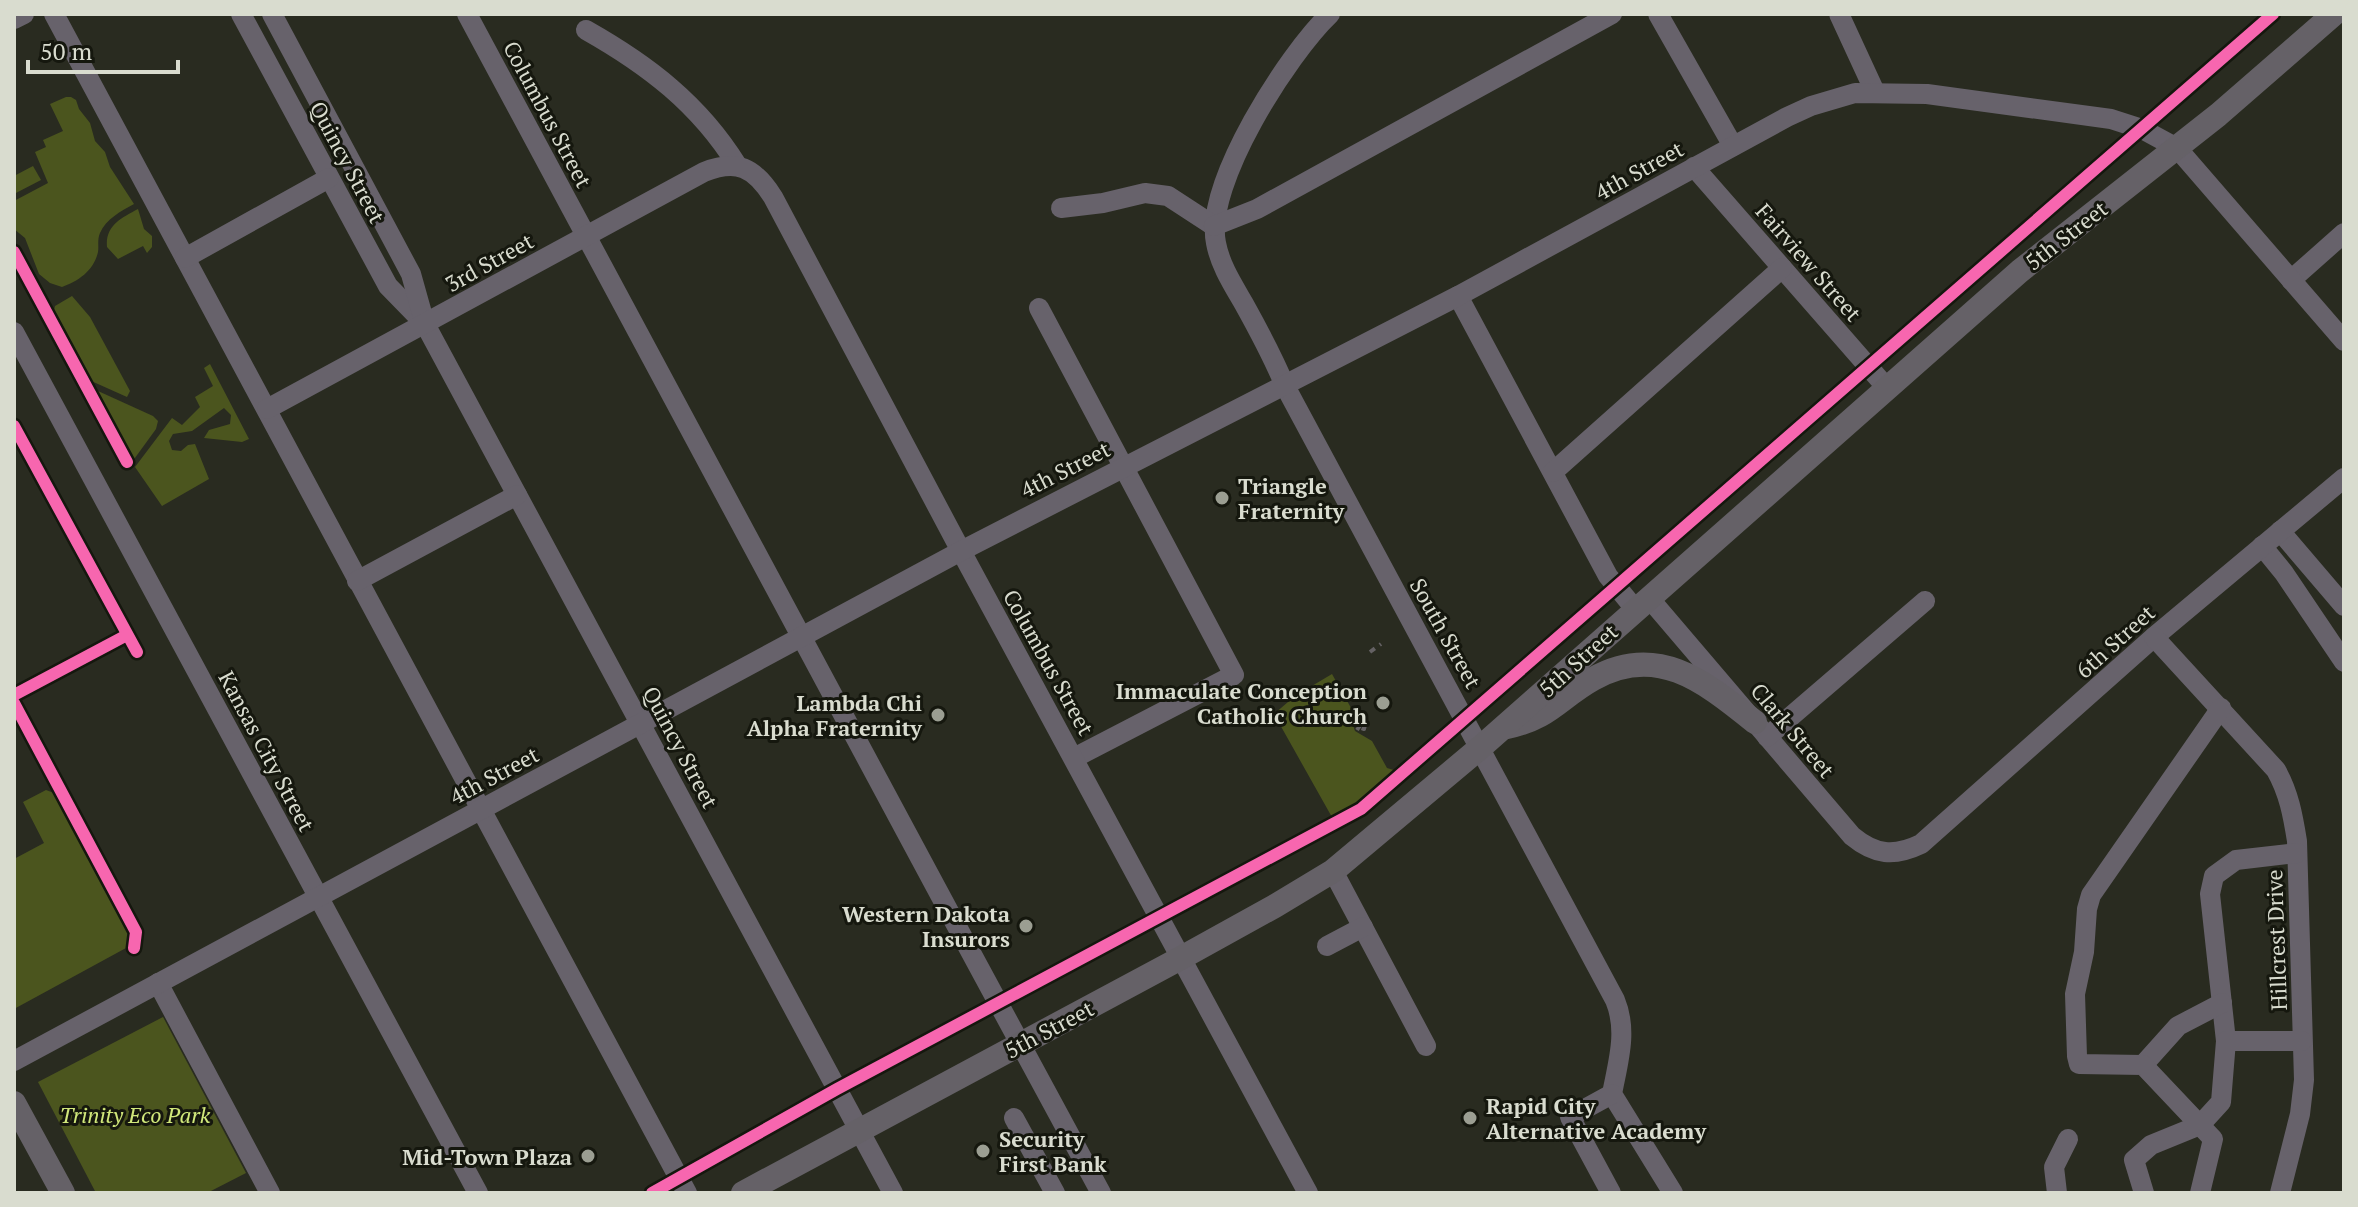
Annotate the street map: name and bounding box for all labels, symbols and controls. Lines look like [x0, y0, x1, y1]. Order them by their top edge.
scale bar [28, 24, 178, 74]
text: 50 m [40, 35, 92, 67]
street label: Columbus Street [497, 36, 599, 192]
street label: Quincy Street [304, 96, 392, 228]
street label: 4th Street [1590, 134, 1688, 206]
street label: 5th Street [2019, 194, 2113, 276]
street label: Fairview Street [1750, 197, 1868, 327]
street label: 3rd Street [440, 226, 538, 298]
street label: 4th Street [1015, 434, 1115, 504]
place label: Triangle Fraternity [1238, 471, 1345, 525]
marker: Triangle Fraternity [1213, 489, 1231, 507]
street label: South Street [1404, 573, 1488, 693]
street label: Columbus Street [997, 584, 1101, 740]
street label: 6th Street [2069, 598, 2161, 684]
street label: 5th Street [1532, 617, 1624, 703]
street label: Kansas City Street [212, 666, 322, 836]
place label: Immaculate Conception Catholic Church [1116, 676, 1367, 730]
street label: Clark Street [1745, 676, 1841, 784]
street label: Quincy Street [637, 681, 725, 813]
place label: Lambda Chi Alpha Fraternity [747, 688, 922, 742]
marker: Immaculate Conception Catholic Church [1374, 694, 1392, 712]
marker: Lambda Chi Alpha Fraternity [929, 706, 947, 724]
street label: 4th Street [444, 739, 544, 811]
street label: Hillcrest Drive [2259, 869, 2293, 1011]
place label: Western Dakota Insurors [842, 899, 1010, 953]
marker: Western Dakota Insurors [1017, 917, 1035, 935]
street label: 5th Street [999, 993, 1099, 1065]
place label: Rapid City Alternative Academy [1486, 1091, 1706, 1145]
park label: Trinity Eco Park [60, 1100, 211, 1129]
marker: Rapid City Alternative Academy [1461, 1109, 1479, 1127]
place label: Security First Bank [999, 1124, 1107, 1178]
place label: Mid-Town Plaza [402, 1142, 572, 1171]
marker: Security First Bank [974, 1142, 992, 1160]
marker: Mid-Town Plaza [579, 1147, 597, 1165]

